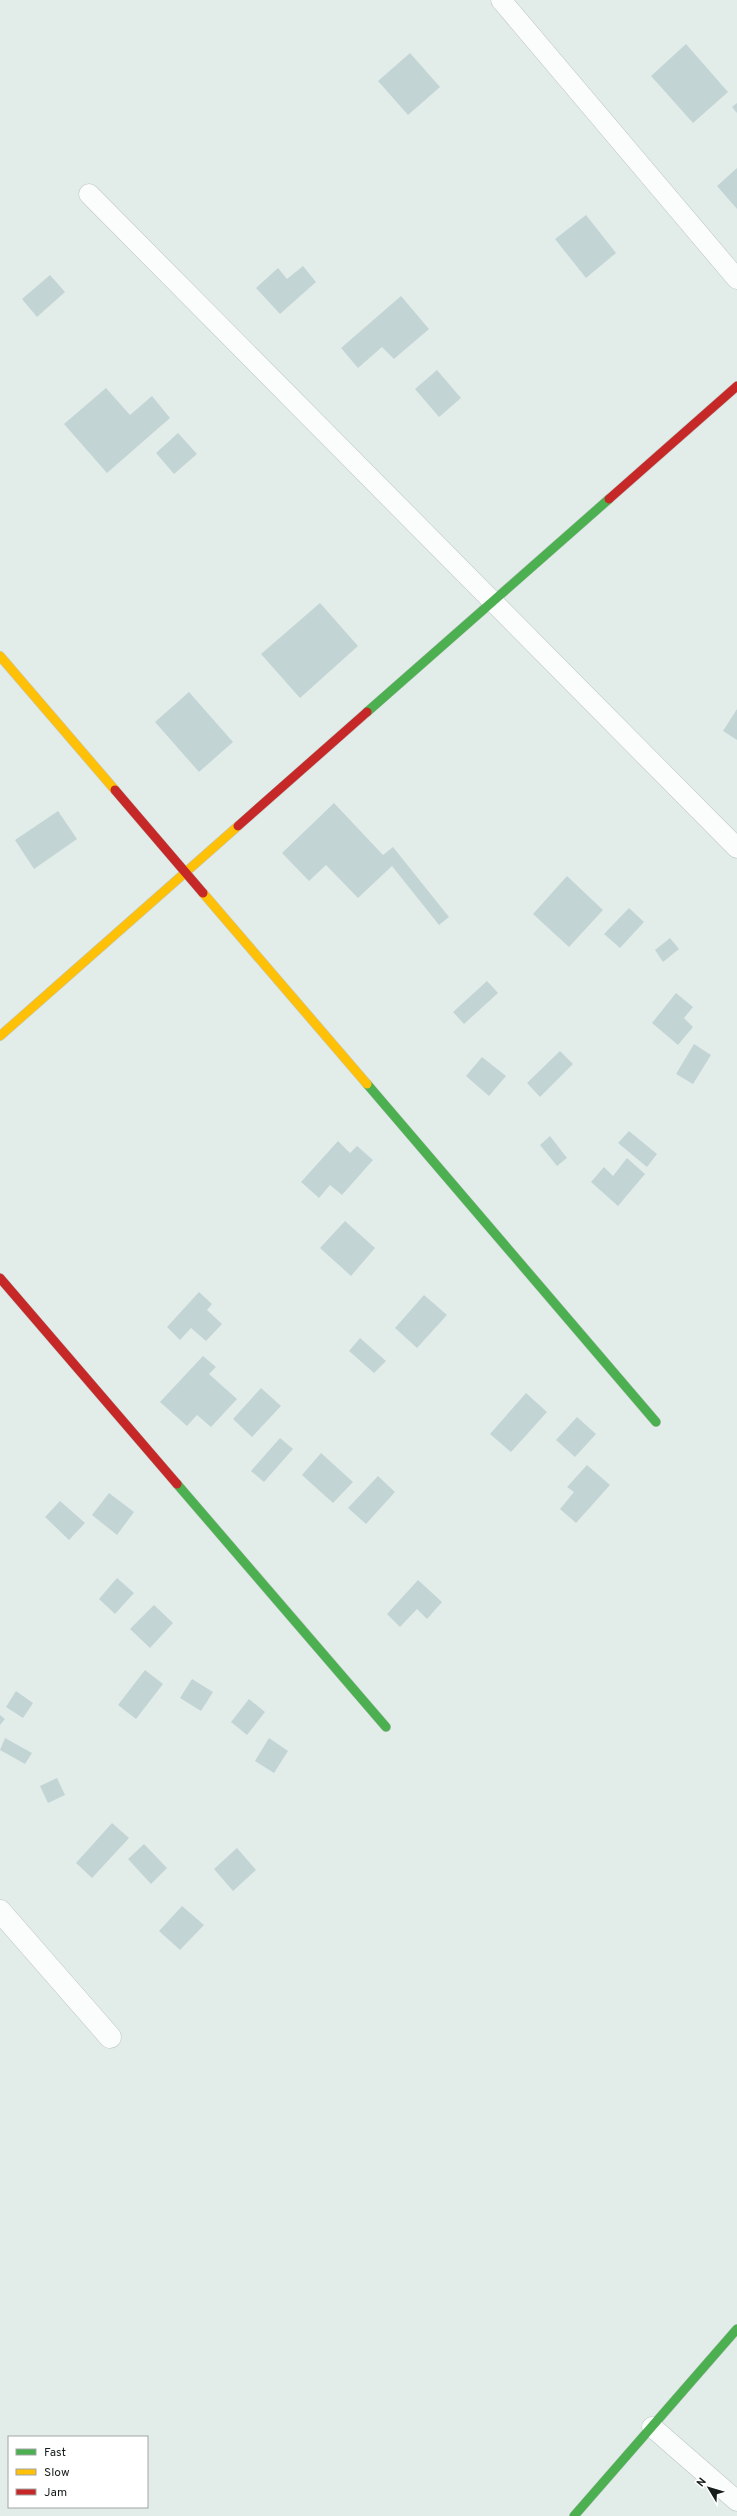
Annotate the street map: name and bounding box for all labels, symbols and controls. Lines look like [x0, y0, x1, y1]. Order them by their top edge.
legend [8, 2436, 148, 2508]
text: Fast [44, 2445, 66, 2461]
text: Slow [44, 2465, 70, 2481]
north arrow [689, 2468, 729, 2508]
text: N [694, 2475, 710, 2490]
text: Jam [44, 2485, 67, 2501]

